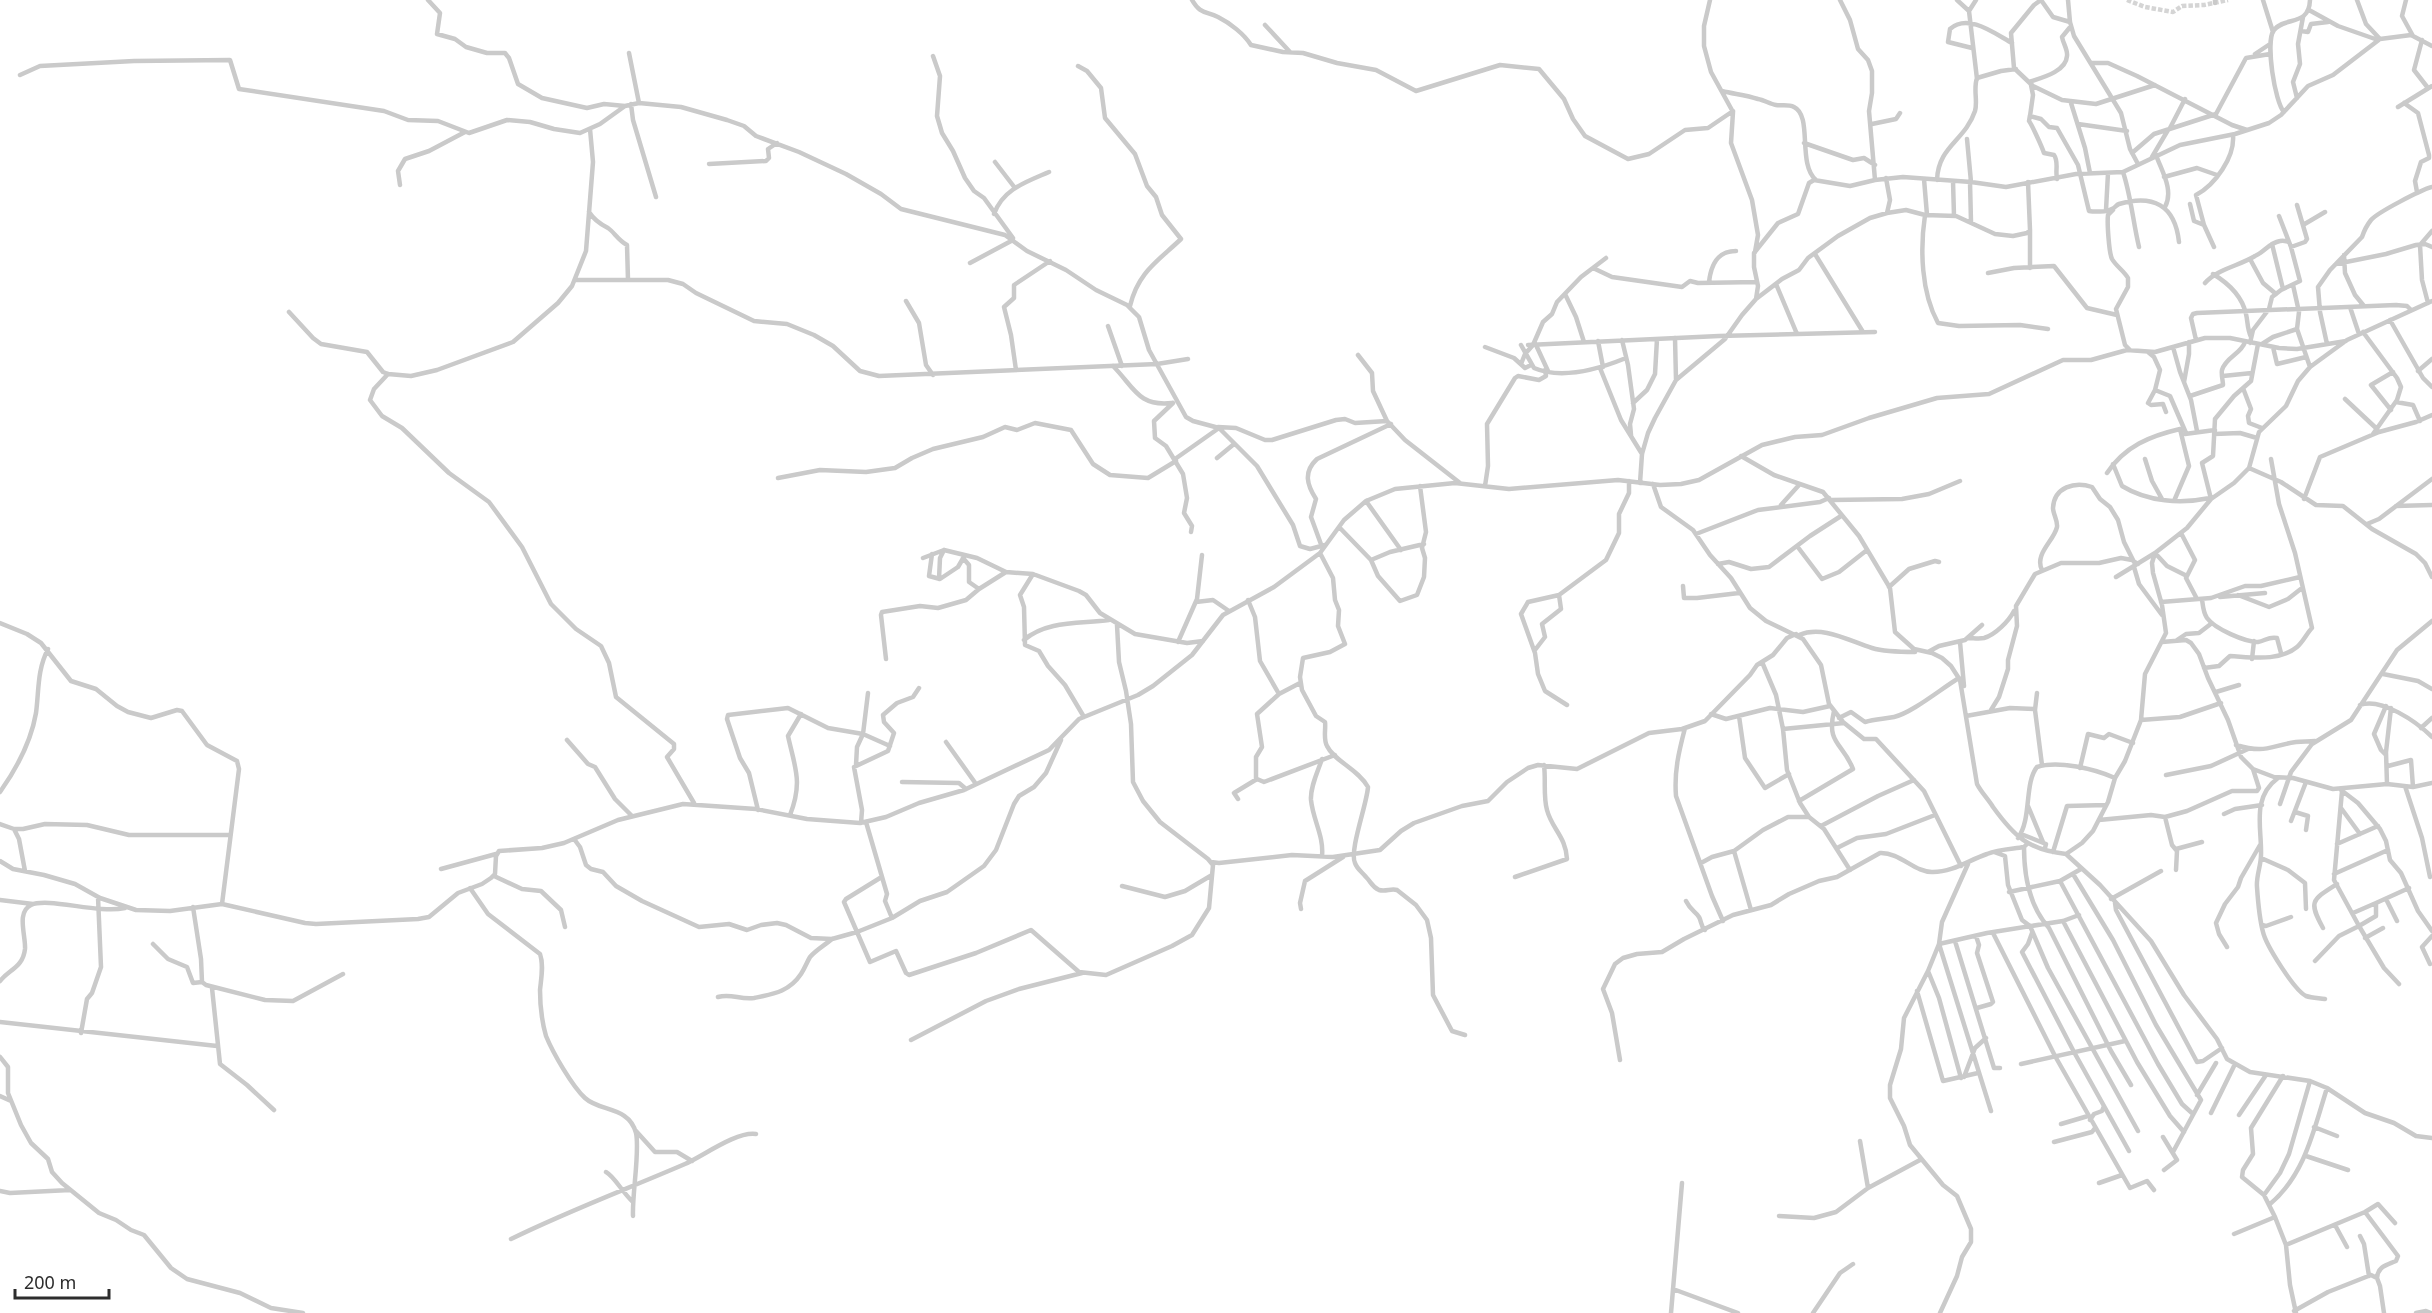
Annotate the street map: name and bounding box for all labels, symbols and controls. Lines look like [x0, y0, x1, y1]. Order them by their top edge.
scale bar [15, 1262, 110, 1300]
text: 200 m [24, 1270, 76, 1294]

